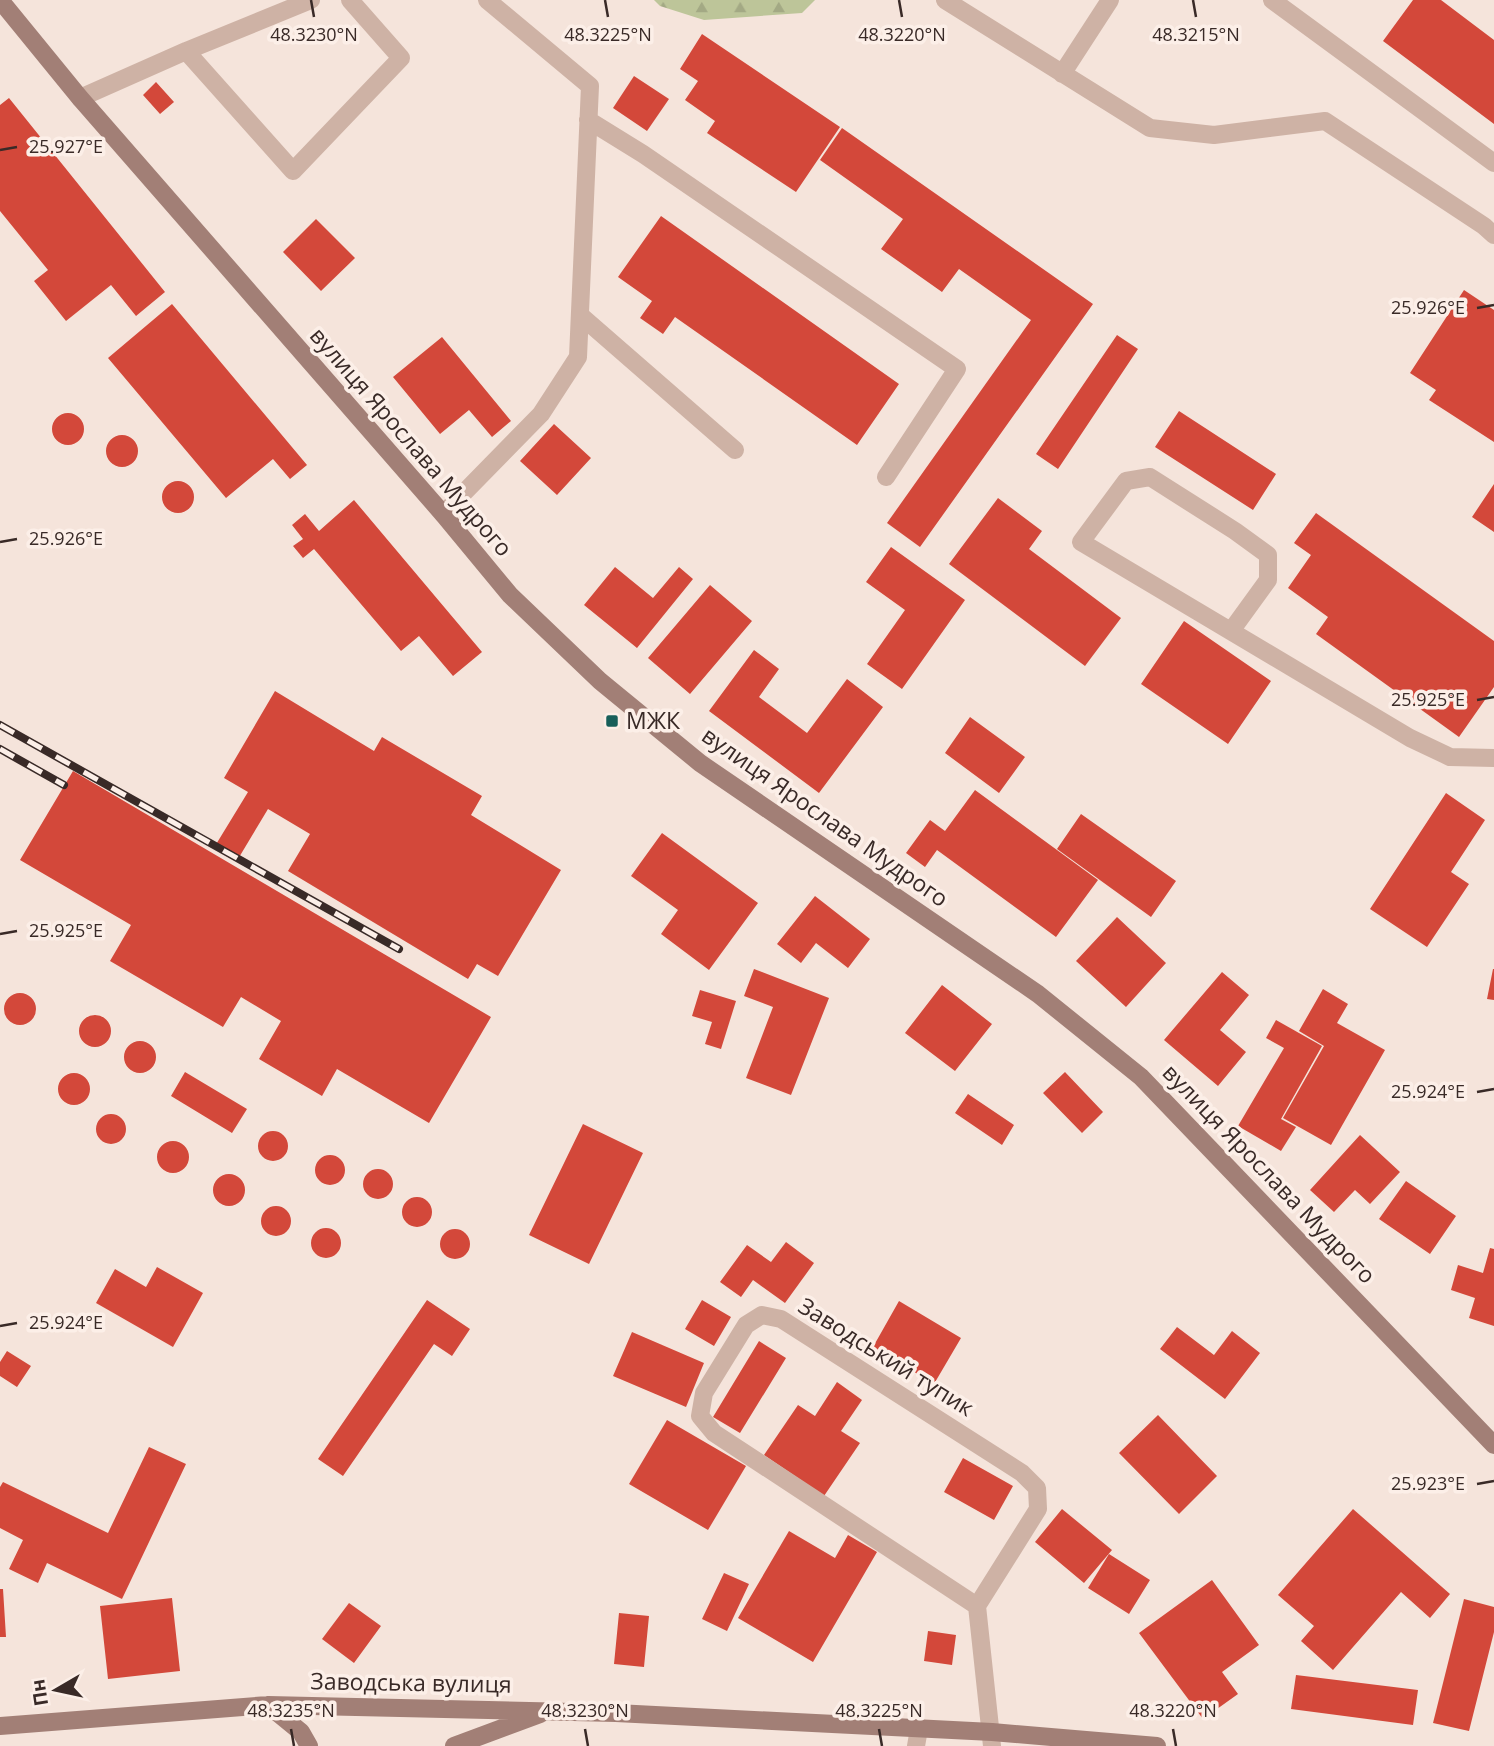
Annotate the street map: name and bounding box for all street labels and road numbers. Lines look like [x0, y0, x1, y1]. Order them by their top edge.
street label: вулиця Ярослава Мудрого [303, 320, 520, 563]
street label: вулиця Ярослава Мудрого [696, 719, 955, 914]
street label: вулиця Ярослава Мудрого [1156, 1056, 1383, 1290]
street label: Заводський тупик [793, 1289, 980, 1423]
street label: Заводська вулиця [310, 1664, 512, 1700]

